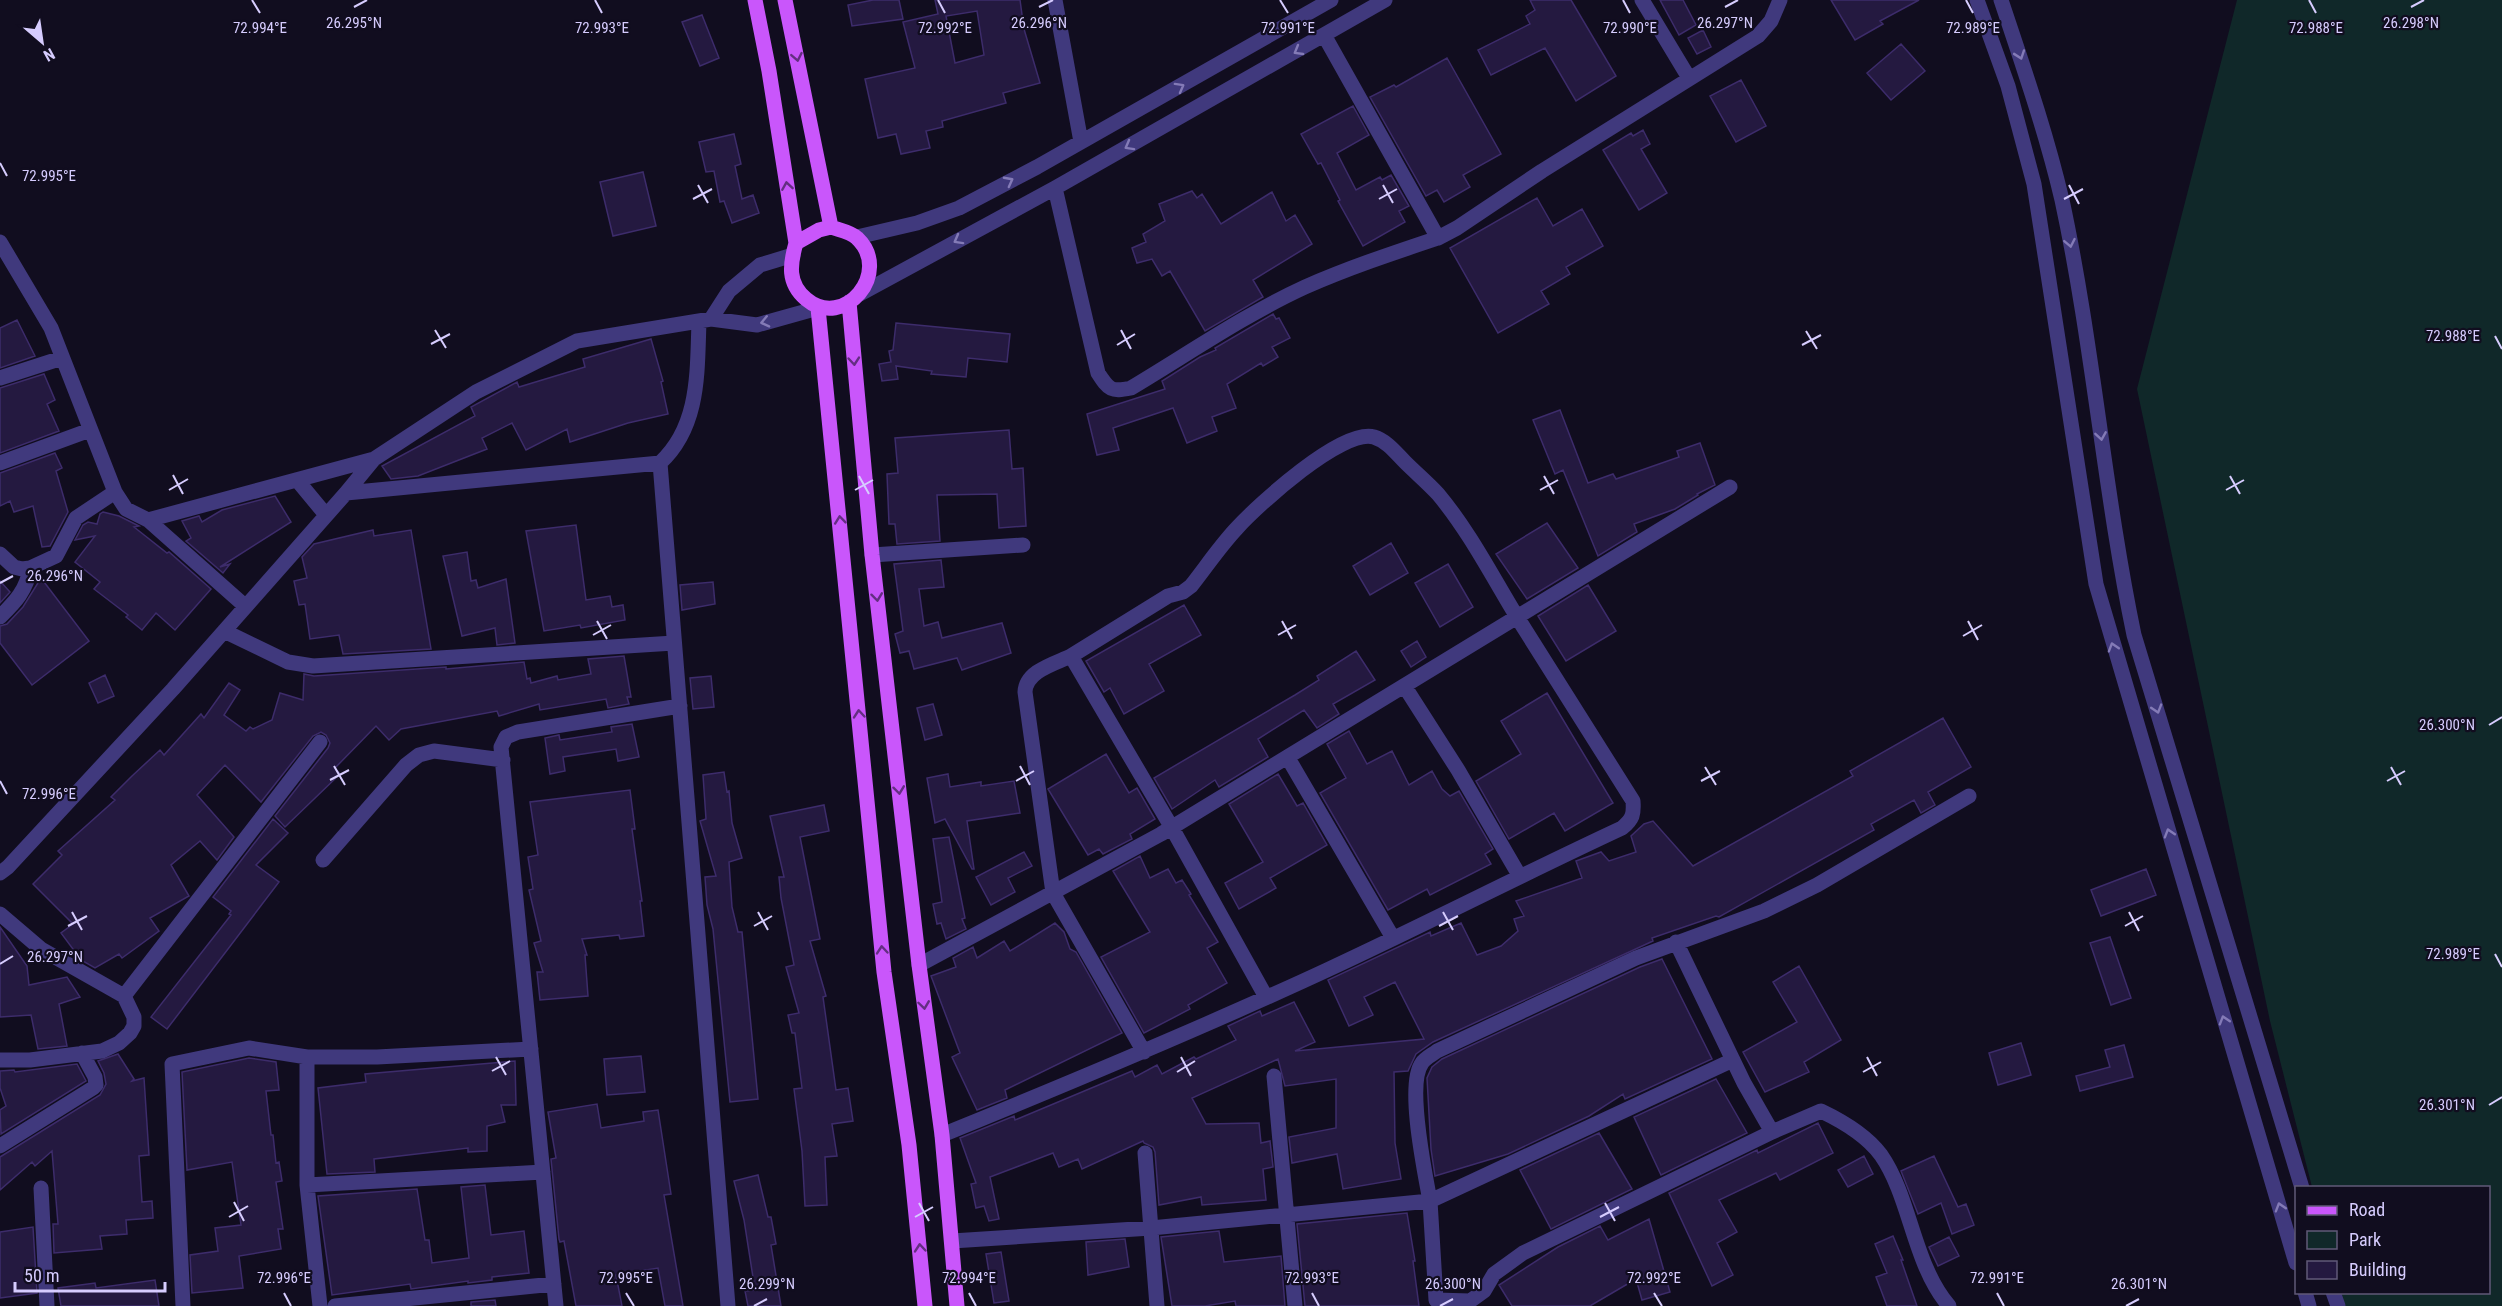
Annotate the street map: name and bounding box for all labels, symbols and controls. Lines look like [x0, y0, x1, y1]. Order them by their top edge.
north arrow [12, 12, 72, 72]
text: 26.295°N [326, 14, 382, 32]
text: 26.296°N [1011, 14, 1067, 32]
text: 26.297°N [1697, 14, 1753, 32]
text: 26.298°N [2383, 14, 2439, 32]
text: 72.994°E [233, 19, 287, 37]
text: 72.993°E [575, 19, 629, 37]
text: 72.992°E [918, 19, 972, 37]
text: 72.991°E [1261, 19, 1315, 37]
text: 72.990°E [1603, 19, 1657, 37]
text: 72.989°E [1946, 19, 2000, 37]
text: 72.988°E [2289, 19, 2343, 37]
one-way arrow [1294, 43, 1304, 55]
text: N [40, 44, 58, 65]
one-way arrow [2012, 49, 2025, 60]
one-way arrow [790, 52, 803, 62]
one-way arrow [1174, 82, 1184, 94]
one-way arrow [1124, 139, 1135, 150]
text: 72.995°E [22, 167, 76, 185]
one-way arrow [1003, 177, 1014, 188]
one-way arrow [781, 181, 794, 191]
one-way arrow [954, 233, 964, 245]
one-way arrow [2063, 238, 2076, 248]
one-way arrow [760, 315, 770, 328]
text: 72.988°E [2426, 327, 2480, 345]
one-way arrow [847, 356, 860, 365]
one-way arrow [2094, 431, 2106, 441]
one-way arrow [834, 516, 847, 525]
text: 26.296°N [27, 567, 83, 585]
one-way arrow [870, 592, 882, 601]
one-way arrow [2108, 642, 2120, 652]
one-way arrow [2149, 703, 2162, 714]
one-way arrow [853, 710, 866, 719]
text: 26.300°N [2419, 716, 2475, 734]
text: 72.996°E [22, 785, 76, 803]
one-way arrow [892, 786, 905, 795]
one-way arrow [2164, 828, 2176, 839]
text: 72.989°E [2426, 945, 2480, 963]
one-way arrow [876, 946, 889, 955]
text: 26.297°N [27, 948, 83, 966]
one-way arrow [918, 1000, 930, 1009]
one-way arrow [2219, 1015, 2231, 1026]
text: 26.301°N [2419, 1096, 2475, 1114]
legend [2295, 1186, 2490, 1294]
text: Road [2349, 1199, 2385, 1220]
one-way arrow [2275, 1202, 2287, 1213]
text: Park [2349, 1229, 2381, 1250]
one-way arrow [914, 1243, 927, 1252]
scale bar [15, 1255, 165, 1293]
text: Building [2349, 1259, 2406, 1280]
text: 50 m [24, 1265, 59, 1286]
text: 72.996°E [257, 1269, 311, 1287]
text: 72.995°E [599, 1269, 653, 1287]
text: 72.994°E [942, 1269, 996, 1287]
text: 72.993°E [1285, 1269, 1339, 1287]
text: 72.992°E [1627, 1269, 1681, 1287]
text: 72.991°E [1970, 1269, 2024, 1287]
text: 26.299°N [739, 1275, 795, 1293]
text: 26.300°N [1425, 1275, 1481, 1293]
text: 26.301°N [2111, 1275, 2167, 1293]

